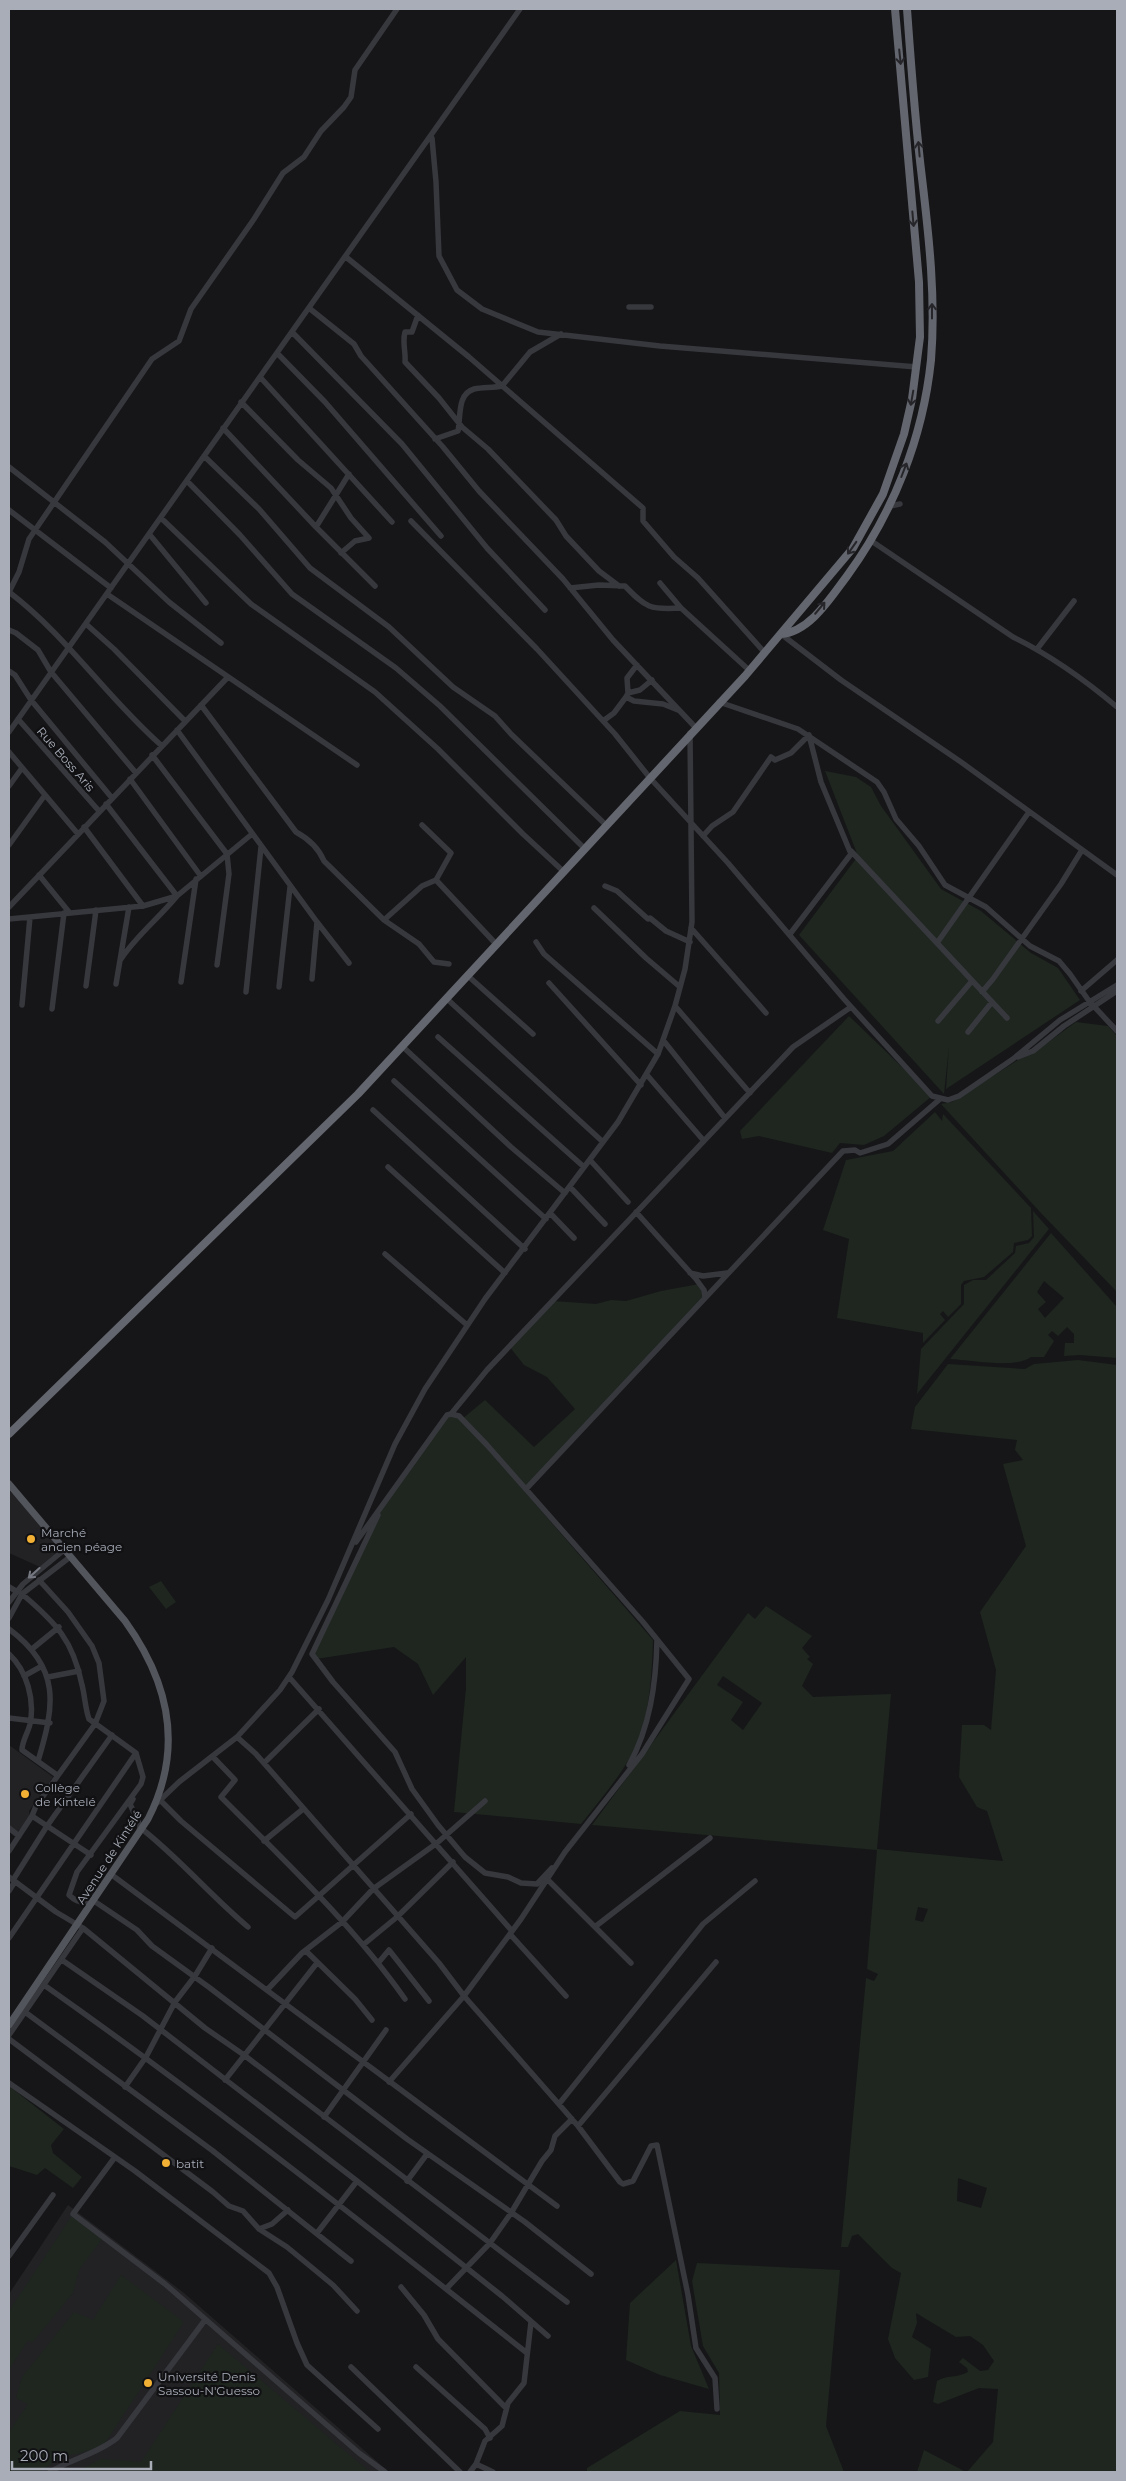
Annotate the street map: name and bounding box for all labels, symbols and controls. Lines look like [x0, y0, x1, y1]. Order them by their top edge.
one-way arrow [895, 49, 905, 65]
one-way arrow [915, 142, 924, 158]
one-way arrow [909, 211, 918, 227]
one-way arrow [927, 304, 937, 320]
one-way arrow [907, 390, 917, 406]
one-way arrow [901, 463, 910, 478]
one-way arrow [847, 541, 858, 554]
one-way arrow [815, 602, 826, 615]
street label: Rue Boss Aris [34, 724, 98, 795]
place label: Marché ancien péage [41, 1525, 122, 1554]
marker: Marché ancien péage [25, 1533, 37, 1545]
one-way arrow [28, 1568, 41, 1579]
place label: Collège de Kintelé [35, 1780, 96, 1809]
marker: Collège de Kintelé [19, 1788, 31, 1800]
street label: Avenue de Kintélé [73, 1807, 145, 1907]
place label: batit [176, 2156, 204, 2171]
marker: batit [160, 2157, 172, 2169]
place label: Université Denis Sassou-N'Guesso [158, 2369, 260, 2398]
marker: Université Denis Sassou-N'Guesso [142, 2377, 154, 2389]
scale bar [12, 2438, 151, 2470]
text: 200 m [20, 2446, 68, 2465]

